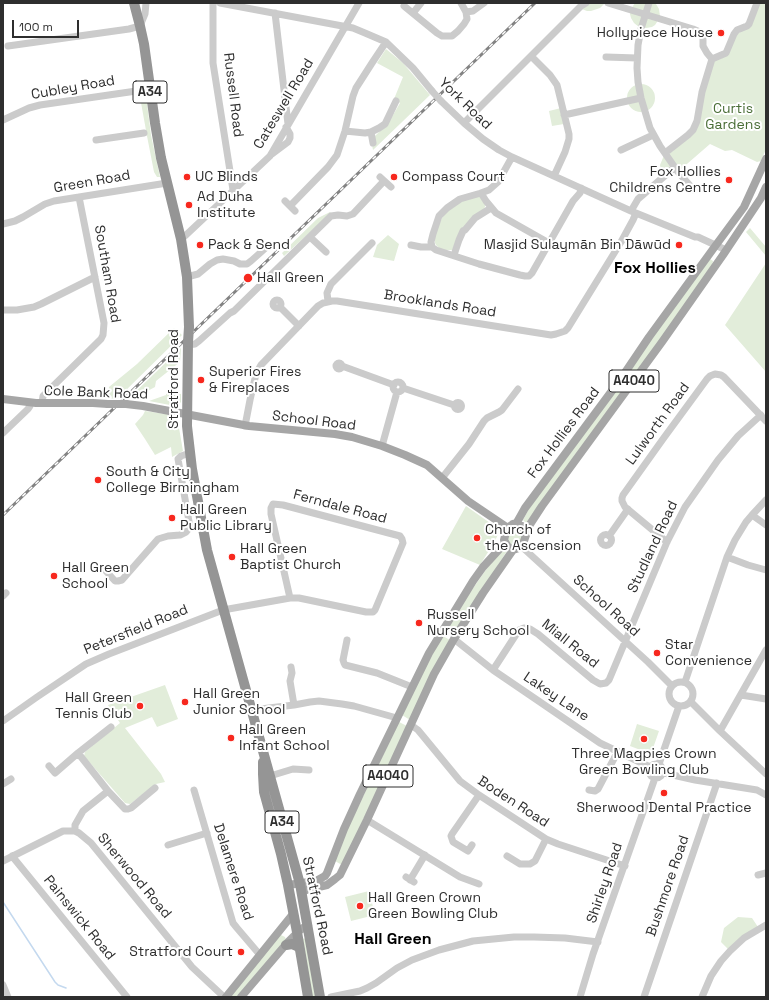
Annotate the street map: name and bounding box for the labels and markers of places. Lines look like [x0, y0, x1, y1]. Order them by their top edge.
place label: Hollypiece House [597, 25, 713, 41]
marker: Hollypiece House [716, 28, 726, 38]
place label: Fox Hollies Childrens Centre [609, 164, 721, 196]
place label: UC Blinds [195, 169, 258, 185]
place label: Compass Court [402, 169, 505, 185]
marker: UC Blinds [182, 172, 192, 182]
marker: Compass Court [389, 172, 399, 182]
marker: Fox Hollies Childrens Centre [724, 175, 734, 185]
place label: Ad Duha Institute [197, 189, 256, 222]
marker: Ad Duha Institute [184, 200, 194, 210]
place label: Pack & Send [208, 237, 290, 253]
place label: Masjid Sulaymān Bin Dāwūd [484, 237, 671, 253]
marker: Pack & Send [195, 240, 205, 250]
marker: Masjid Sulaymān Bin Dāwūd [674, 240, 684, 250]
place label: Hall Green [257, 270, 324, 286]
marker: Hall Green [242, 272, 254, 284]
place label: Superior Fires & Fireplaces [209, 364, 301, 396]
marker: Superior Fires & Fireplaces [196, 375, 206, 385]
place label: South & City College Birmingham [106, 464, 239, 496]
marker: South & City College Birmingham [93, 475, 103, 485]
place label: Hall Green Public Library [180, 502, 272, 534]
marker: Hall Green Public Library [167, 513, 177, 523]
place label: Church of the Ascension [485, 522, 581, 554]
marker: Church of the Ascension [472, 533, 482, 543]
place label: Hall Green Baptist Church [240, 541, 341, 574]
marker: Hall Green Baptist Church [227, 552, 237, 562]
place label: Hall Green School [62, 560, 129, 592]
marker: Hall Green School [49, 571, 59, 581]
place label: Russell Nursery School [427, 607, 529, 640]
marker: Russell Nursery School [414, 618, 424, 628]
place label: Star Convenience [665, 637, 752, 670]
marker: Star Convenience [652, 648, 662, 658]
place label: Hall Green Junior School [193, 686, 285, 718]
place label: Hall Green Tennis Club [55, 690, 132, 722]
marker: Hall Green Junior School [180, 697, 190, 707]
marker: Hall Green Tennis Club [135, 701, 145, 711]
place label: Hall Green Infant School [239, 722, 330, 754]
marker: Hall Green Infant School [226, 733, 236, 743]
marker: Three Magpies Crown Green Bowling Club [639, 734, 649, 744]
place label: Three Magpies Crown Green Bowling Club [571, 746, 717, 778]
marker: Sherwood Dental Practice [659, 788, 669, 798]
place label: Sherwood Dental Practice [576, 800, 752, 816]
place label: Hall Green Crown Green Bowling Club [368, 890, 498, 922]
marker: Hall Green Crown Green Bowling Club [355, 901, 365, 911]
place label: Stratford Court [129, 944, 233, 960]
marker: Stratford Court [236, 947, 246, 957]

